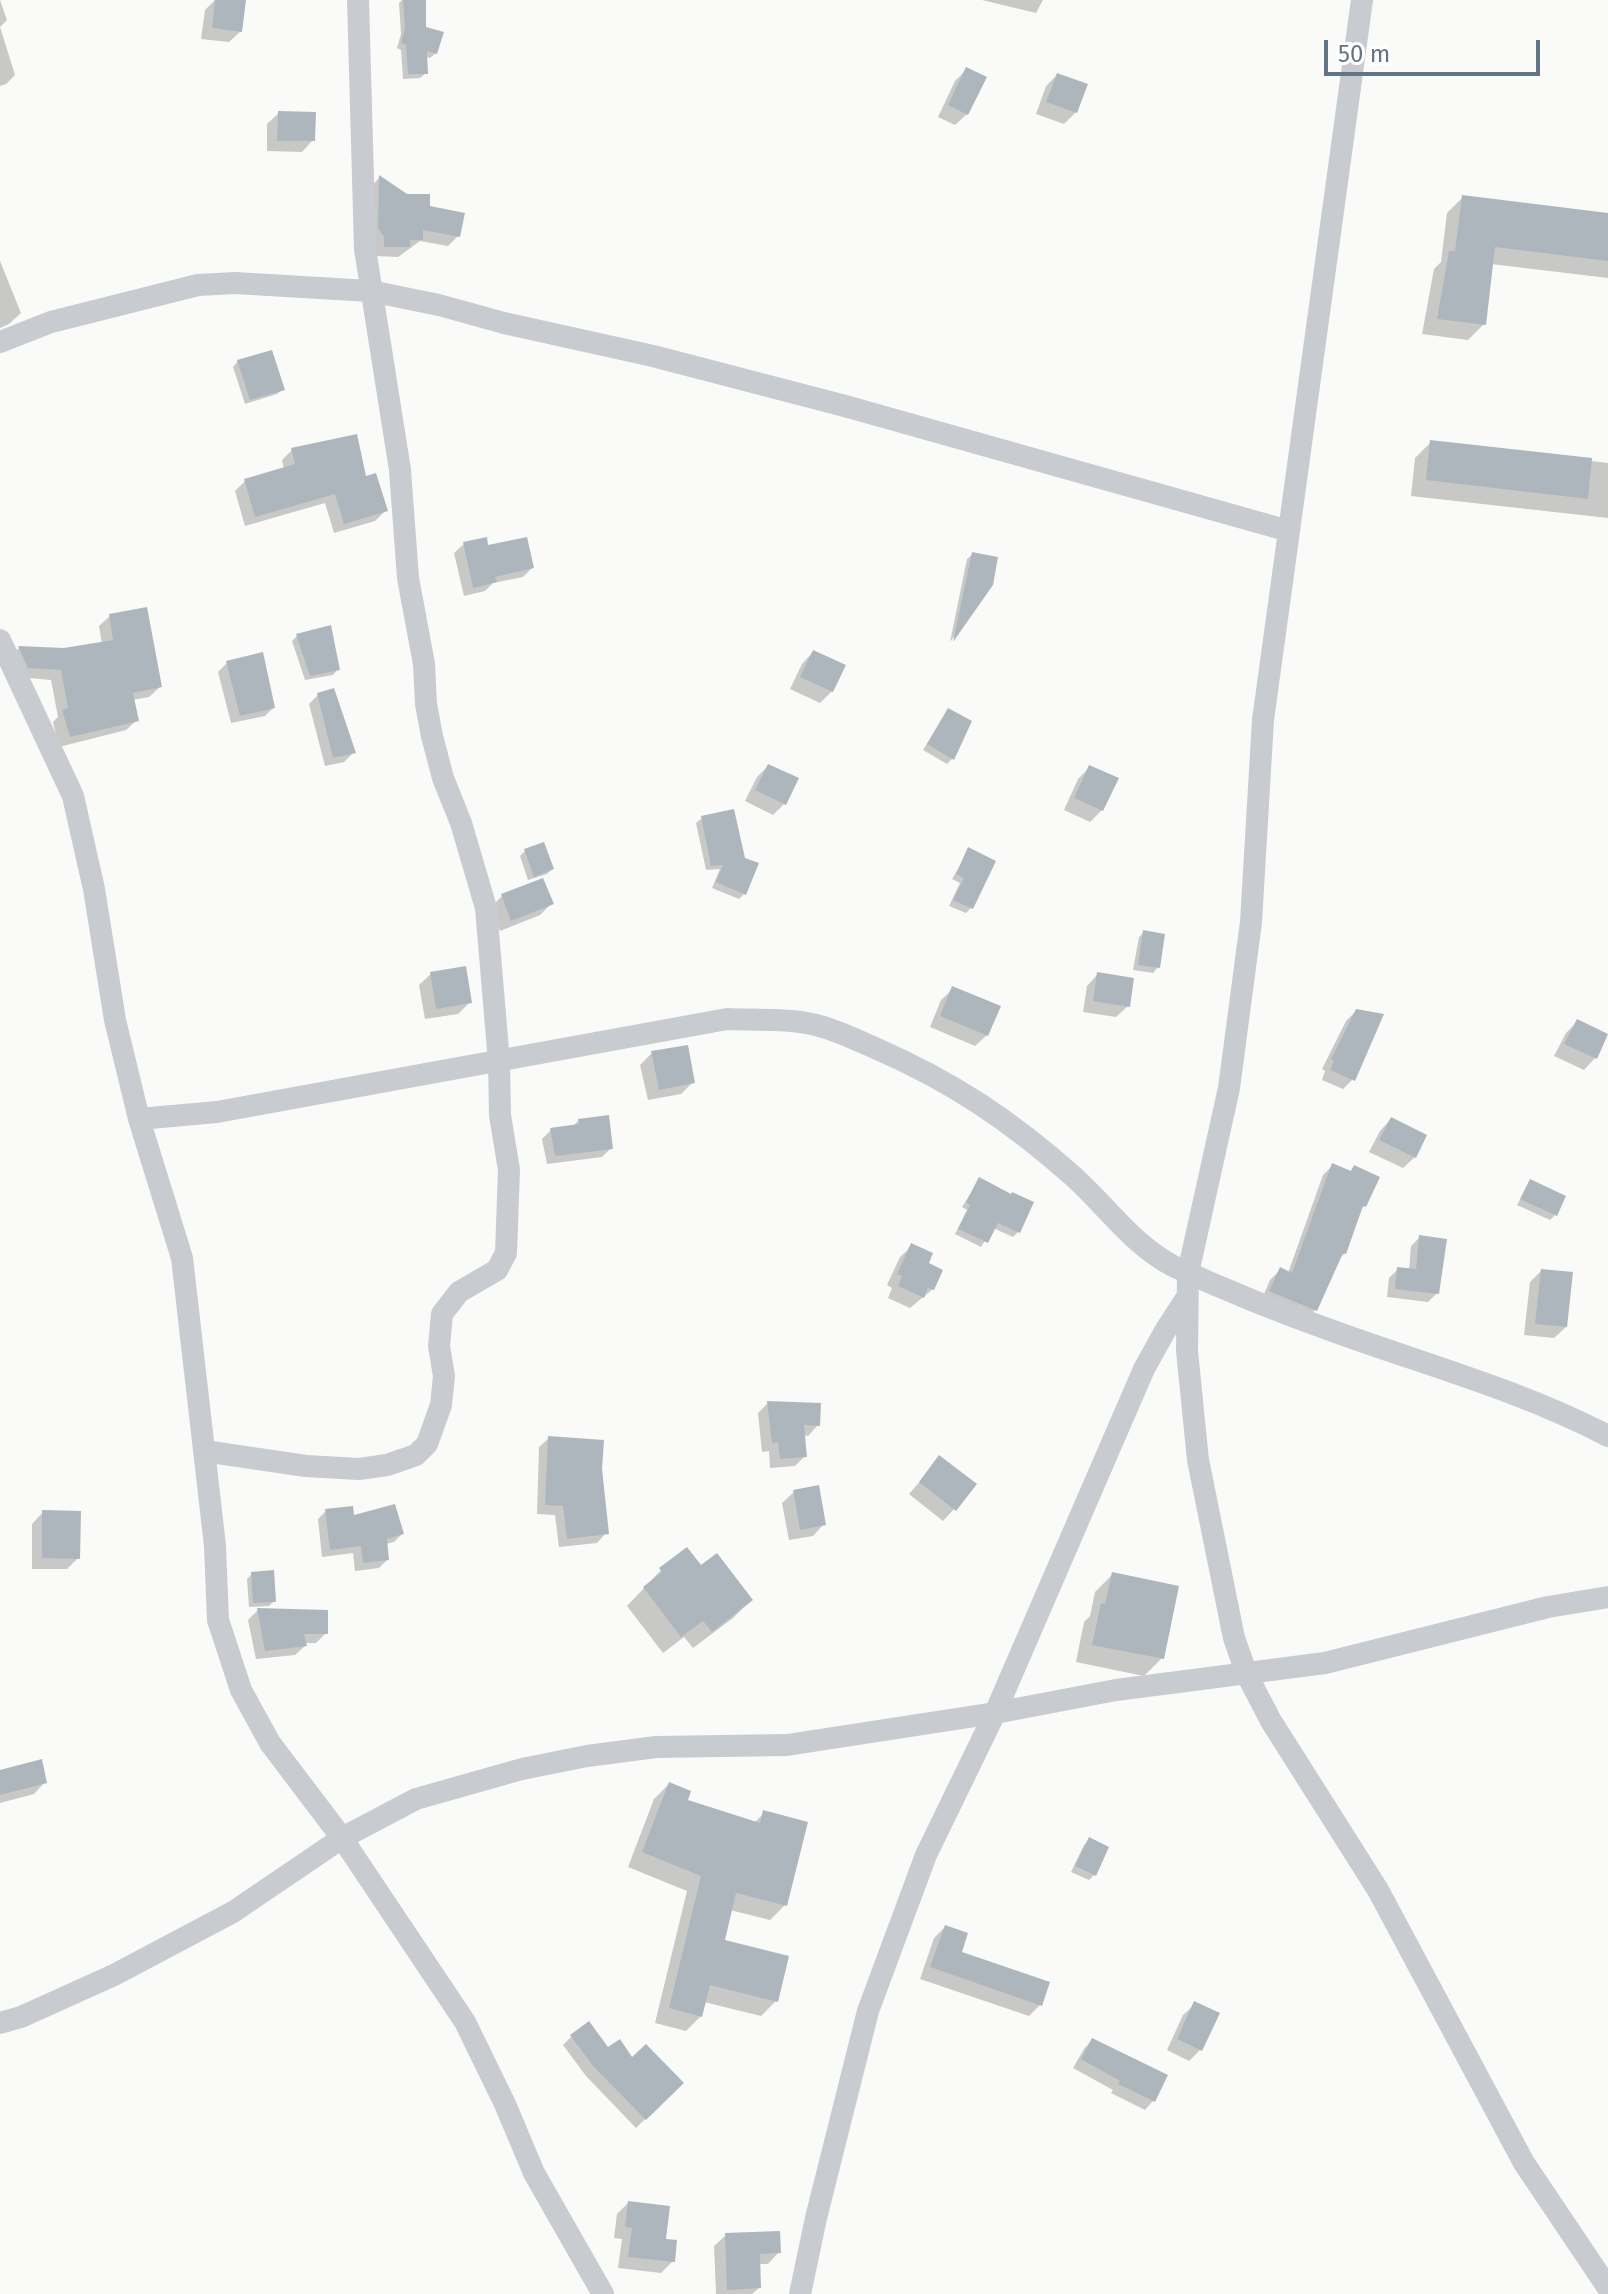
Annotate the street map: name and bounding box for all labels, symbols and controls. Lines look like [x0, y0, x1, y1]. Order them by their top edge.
scale bar [1328, 24, 1544, 74]
text: 50 m [1338, 40, 1390, 68]

